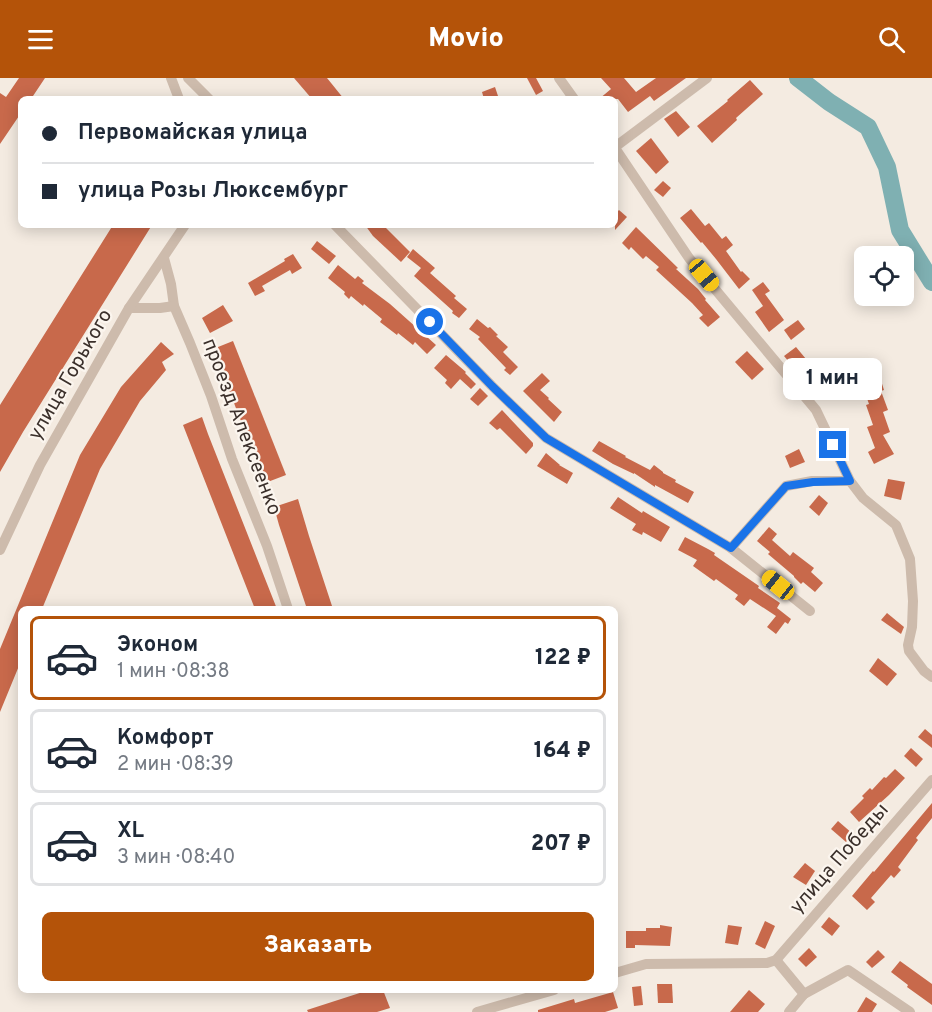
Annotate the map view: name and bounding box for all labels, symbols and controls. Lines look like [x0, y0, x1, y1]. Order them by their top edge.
text: Movio [428, 22, 504, 56]
icon: menu [24, 23, 57, 56]
icon: search [875, 23, 908, 56]
text: Первомайская улица [78, 120, 307, 147]
text: улица Розы Люксембург [78, 178, 348, 205]
map controls [854, 246, 914, 306]
button: locate [854, 246, 914, 306]
car [686, 255, 722, 295]
street label: улица Горького [23, 305, 119, 445]
route start [416, 308, 443, 335]
street label: проезд Алексеенко [195, 335, 287, 519]
callout: 1 мин [784, 358, 882, 400]
text: 1 мин [806, 366, 859, 392]
route end [819, 431, 846, 458]
car [758, 567, 798, 603]
icon: car [45, 631, 99, 685]
text: Эконом [117, 632, 198, 659]
text: 122 ₽ [535, 645, 591, 672]
text: 1 мин · 08:38 [117, 659, 230, 685]
icon: car [45, 724, 99, 778]
text: Комфорт [117, 725, 214, 752]
text: 164 ₽ [534, 738, 591, 765]
text: 2 мин · 08:39 [117, 752, 234, 778]
street label: улица Победы [785, 798, 895, 920]
icon: car [45, 817, 99, 871]
text: XL [117, 818, 144, 845]
text: 207 ₽ [531, 831, 591, 858]
text: 3 мин · 08:40 [117, 845, 235, 871]
button: Заказать [42, 912, 594, 981]

